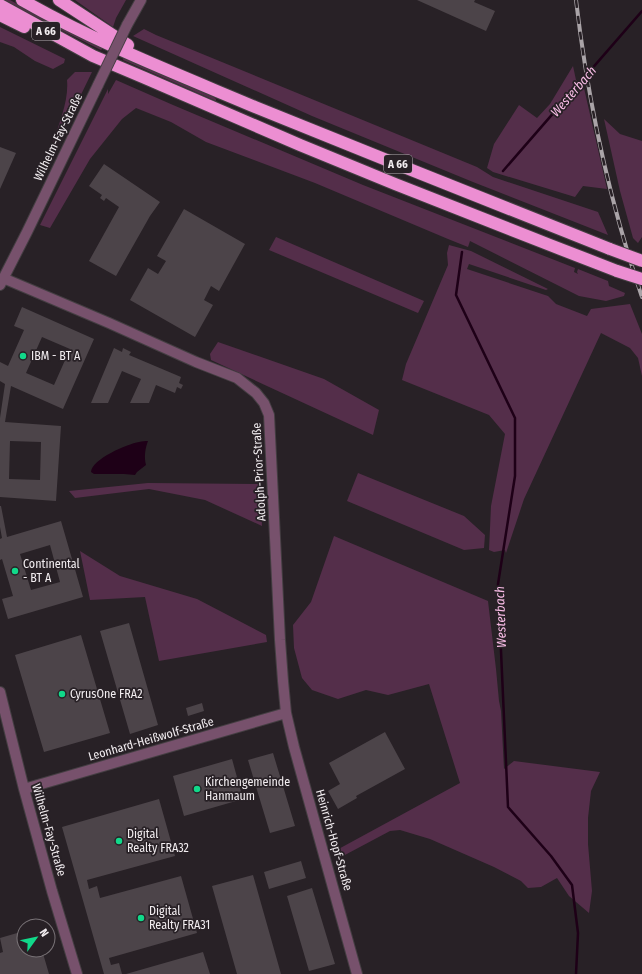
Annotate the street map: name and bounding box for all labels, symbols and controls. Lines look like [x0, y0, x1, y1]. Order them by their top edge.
road number: A 66 [32, 22, 60, 40]
water label: Westerbach [547, 63, 599, 120]
street label: Wilhelm-Fay-Straße [31, 91, 85, 183]
road number: A 66 [384, 155, 412, 173]
place label: IBM - BT A [31, 349, 81, 363]
marker: IBM - BT A [18, 351, 28, 361]
street label: Adolph-Prior-Straße [249, 422, 269, 522]
place label: Continental - BT A [23, 557, 80, 585]
marker: Continental - BT A [10, 566, 20, 576]
water label: Westerbach [492, 586, 509, 648]
place label: CyrusOne FRA2 [70, 687, 143, 701]
marker: CyrusOne FRA2 [57, 689, 67, 699]
street label: Leonhard-Heißwolf-Straße [87, 714, 215, 764]
place label: Kirchengemeinde Hanmaum [205, 775, 290, 803]
street label: Wilhelm-Fay-Straße [29, 782, 69, 878]
marker: Kirchengemeinde Hanmaum [192, 784, 202, 794]
street label: Heinrich-Hopf-Straße [313, 788, 355, 892]
place label: Digital Realty FRA32 [127, 827, 189, 855]
marker: Digital Realty FRA32 [114, 836, 124, 846]
place label: Digital Realty FRA31 [149, 904, 210, 932]
marker: Digital Realty FRA31 [136, 913, 146, 923]
north arrow [16, 918, 56, 958]
text: N [37, 927, 51, 939]

